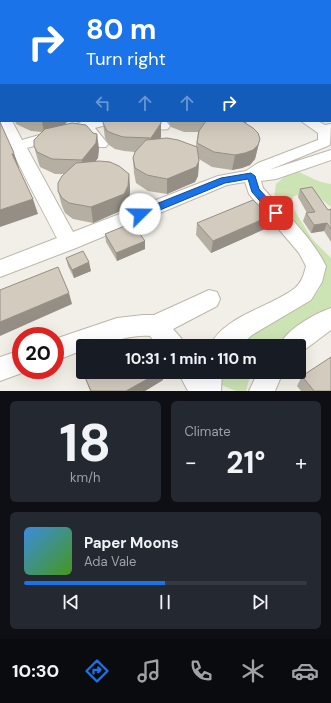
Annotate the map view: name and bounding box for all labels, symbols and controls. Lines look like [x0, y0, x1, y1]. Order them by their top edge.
text: 80 m [86, 11, 156, 48]
icon: right [20, 16, 72, 68]
text: Turn right [86, 47, 166, 71]
icon: left [92, 92, 114, 114]
icon: ahead [134, 92, 156, 114]
icon: ahead [176, 92, 198, 114]
icon: right [218, 92, 240, 114]
position arrow [119, 193, 161, 235]
pin [259, 196, 293, 230]
icon: arrive [265, 202, 287, 224]
speed limit sign: 20 [12, 327, 64, 379]
text: 10:31 · 1 min · 110 m [125, 349, 257, 369]
text: 18 [59, 409, 111, 477]
text: Climate [185, 423, 231, 440]
text: 21° [226, 443, 265, 482]
text: − [185, 448, 197, 477]
text: + [295, 448, 307, 477]
text: km/h [70, 469, 101, 486]
text: Paper Moons [84, 533, 179, 553]
text: Ada Vale [84, 553, 136, 570]
icon: previous [60, 591, 82, 613]
icon: pause [154, 591, 176, 613]
icon: next [249, 591, 271, 613]
icon: directions [83, 657, 111, 685]
icon: music [135, 657, 163, 685]
icon: phone [187, 657, 215, 685]
icon: climate [239, 657, 267, 685]
icon: car [291, 657, 319, 685]
text: 10:30 [12, 659, 59, 683]

